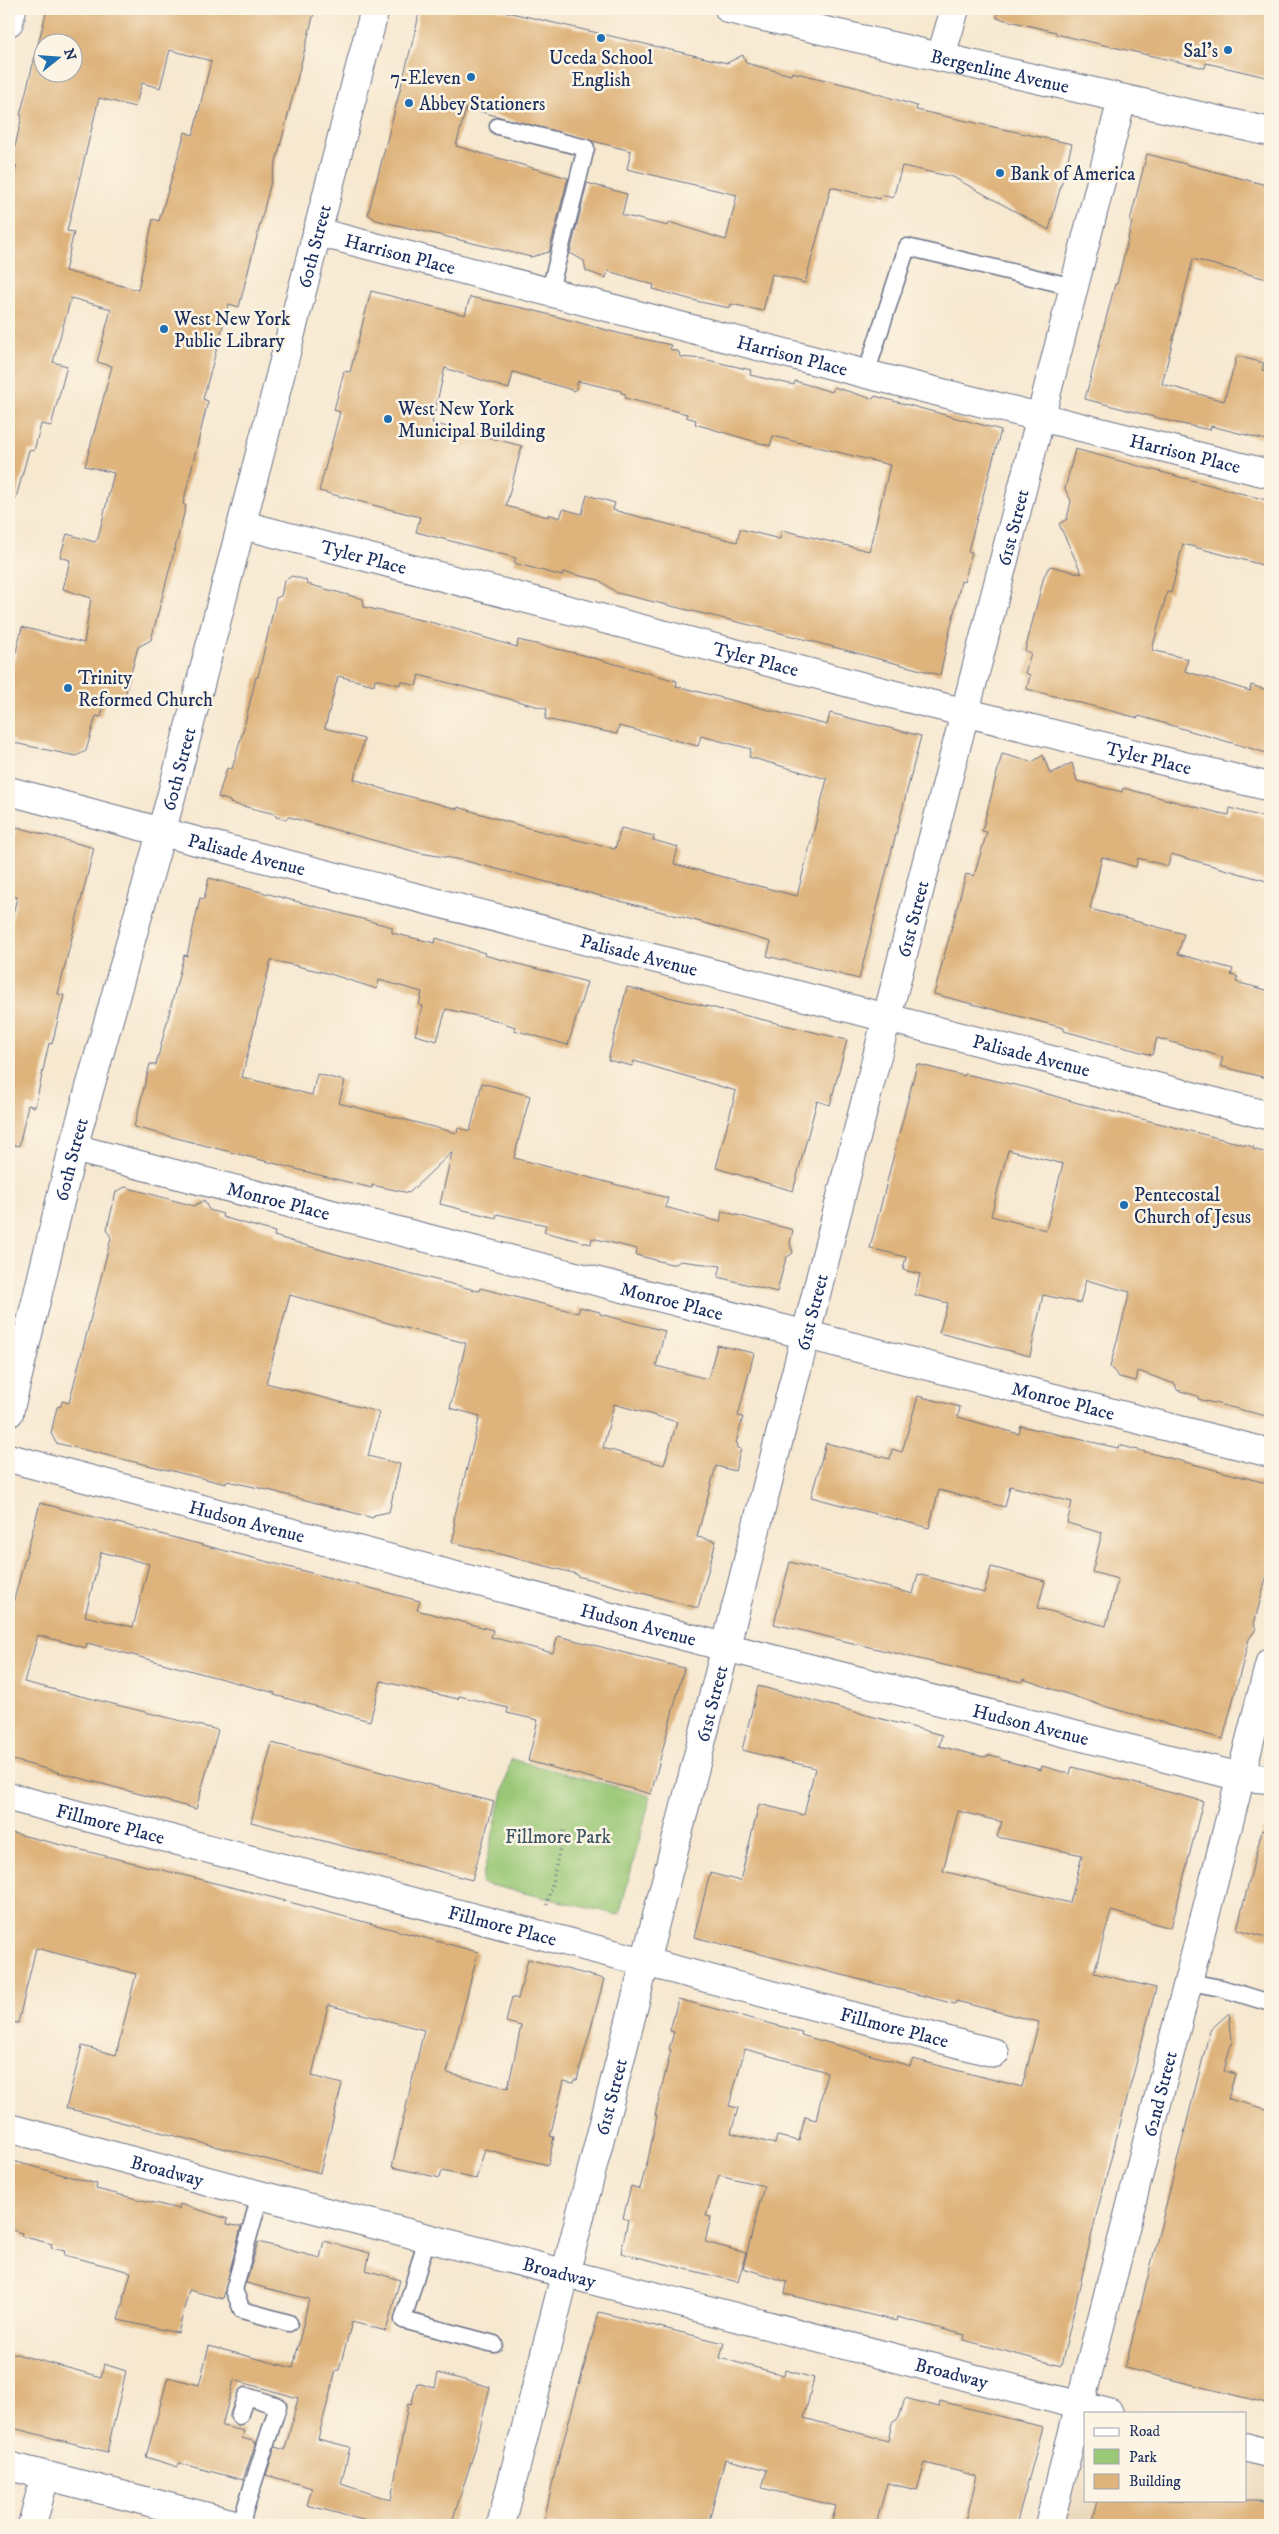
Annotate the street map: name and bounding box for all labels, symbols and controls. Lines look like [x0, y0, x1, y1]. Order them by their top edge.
north arrow [32, 32, 82, 82]
marker: Uceda School English [595, 32, 607, 44]
place label: Sal's [1183, 40, 1218, 63]
marker: Sal's [1222, 44, 1234, 56]
street label: Bergenline Avenue [928, 45, 1071, 99]
text: N [59, 46, 80, 63]
place label: Uceda School English [549, 47, 653, 92]
place label: 7-Eleven [390, 67, 461, 90]
marker: 7-Eleven [465, 71, 477, 83]
place label: Abbey Stationers [419, 93, 545, 116]
marker: Abbey Stationers [403, 97, 415, 109]
place label: Bank of America [1010, 163, 1135, 186]
marker: Bank of America [994, 167, 1006, 179]
street label: 60th Street [293, 202, 337, 291]
street label: Harrison Place [342, 230, 458, 280]
place label: West New York Public Library [173, 308, 291, 353]
marker: West New York Public Library [158, 323, 170, 335]
street label: Harrison Place [734, 331, 850, 382]
place label: West New York Municipal Building [397, 398, 546, 443]
marker: West New York Municipal Building [382, 413, 394, 425]
street label: Harrison Place [1127, 430, 1243, 479]
street label: 61st Street [993, 487, 1035, 569]
street label: Tyler Place [318, 536, 409, 580]
street label: Tyler Place [710, 638, 801, 682]
place label: Trinity Reformed Church [78, 667, 213, 712]
marker: Trinity Reformed Church [62, 682, 74, 694]
street label: 60th Street [158, 725, 202, 814]
street label: Tyler Place [1103, 737, 1194, 780]
street label: Palisade Avenue [185, 829, 308, 882]
street label: 61st Street [893, 878, 934, 960]
street label: Palisade Avenue [578, 930, 700, 982]
street label: Palisade Avenue [970, 1030, 1092, 1082]
street label: 60th Street [51, 1115, 94, 1204]
street label: Monroe Place [224, 1178, 332, 1226]
place label: Pentecostal Church of Jesus [1134, 1184, 1251, 1229]
marker: Pentecostal Church of Jesus [1118, 1199, 1130, 1211]
street label: 61st Street [792, 1272, 834, 1353]
street label: Monroe Place [618, 1278, 726, 1326]
street label: Monroe Place [1009, 1378, 1117, 1426]
street label: Hudson Avenue [186, 1496, 307, 1549]
street label: Hudson Avenue [578, 1599, 699, 1652]
street label: 61st Street [692, 1663, 734, 1745]
street label: Hudson Avenue [970, 1700, 1091, 1751]
street label: Fillmore Place [54, 1800, 167, 1850]
park label: Fillmore Park [505, 1826, 611, 1849]
street label: Fillmore Place [446, 1902, 559, 1952]
street label: Fillmore Place [838, 2003, 951, 2054]
street label: 62nd Street [1139, 2049, 1183, 2140]
street label: 61st Street [591, 2056, 633, 2138]
street label: Broadway [128, 2151, 207, 2193]
street label: Broadway [520, 2253, 599, 2294]
street label: Broadway [912, 2354, 991, 2395]
legend [1084, 2412, 1246, 2502]
text: Road [1129, 2422, 1161, 2441]
text: Park [1129, 2448, 1158, 2467]
text: Building [1129, 2472, 1181, 2491]

